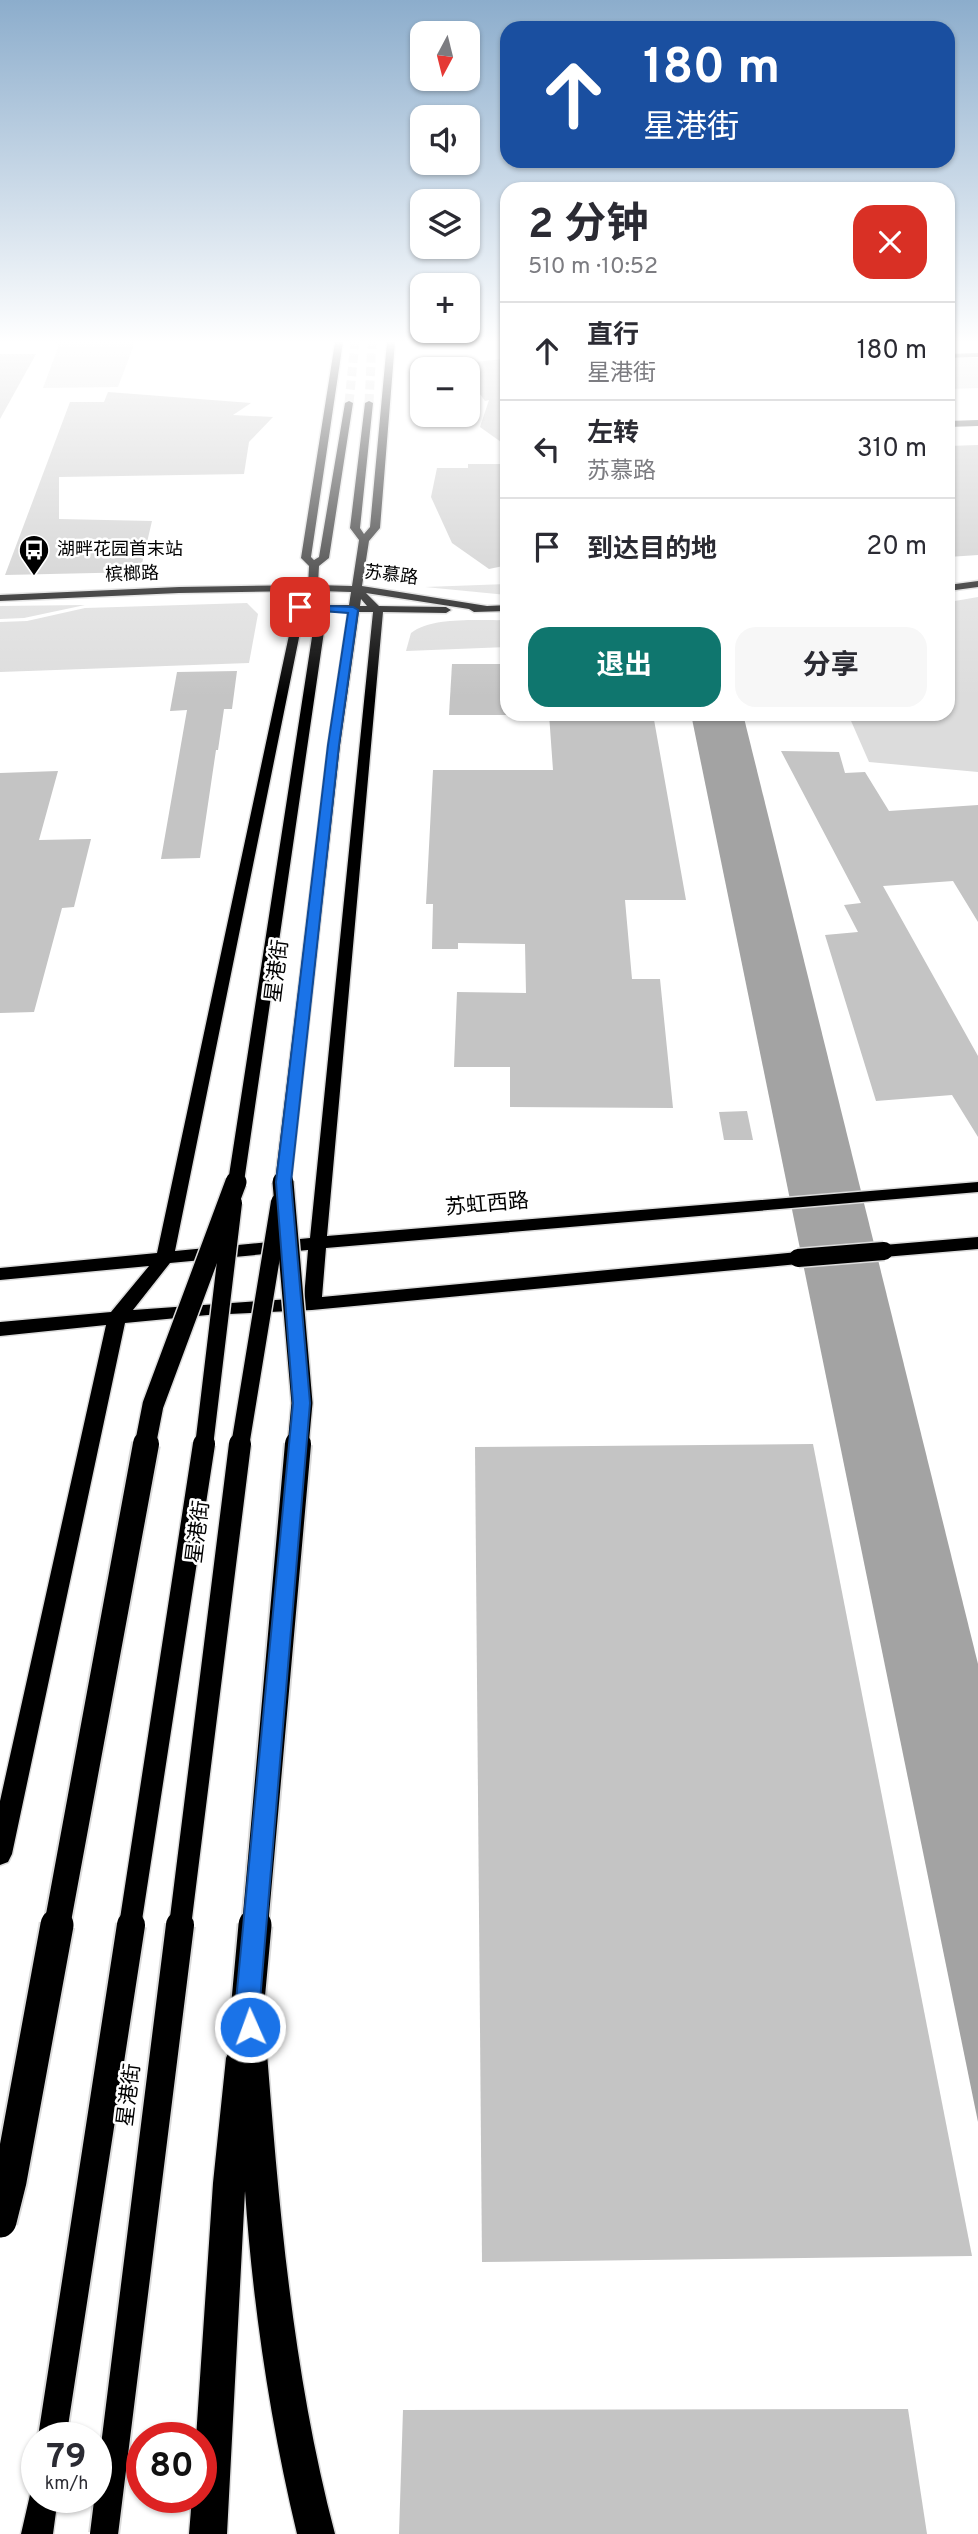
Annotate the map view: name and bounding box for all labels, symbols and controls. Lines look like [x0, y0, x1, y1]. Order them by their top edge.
north arrow [410, 21, 480, 91]
map controls [410, 21, 480, 427]
text: 180 m [643, 39, 780, 101]
icon: ahead [528, 49, 619, 140]
button: sound [410, 105, 480, 175]
text: 星港街 [643, 109, 739, 149]
button: layers [410, 189, 480, 259]
text: 2 分钟 [528, 200, 648, 253]
button: close [853, 205, 927, 279]
text: 510 m · 10:52 [528, 253, 658, 282]
button: + [410, 273, 480, 343]
text: 直行 [587, 320, 639, 353]
icon: ahead [528, 332, 566, 370]
text: 180 m [857, 335, 927, 368]
button: − [410, 357, 480, 427]
text: 星港街 [587, 360, 656, 389]
text: 左转 [587, 418, 639, 451]
icon: left [528, 430, 566, 468]
text: 310 m [857, 433, 927, 466]
text: 苏慕路 [587, 458, 656, 487]
icon: arrive [528, 528, 566, 566]
text: 20 m [866, 531, 927, 564]
bus stop icon: 湖畔花园首末站 [17, 533, 51, 577]
text: 到达目的地 [587, 534, 717, 567]
place label: 湖畔花园首末站 [57, 539, 183, 562]
street label: 苏慕路 [363, 561, 419, 591]
street label: 槟榔路 [105, 563, 159, 587]
pin [270, 577, 330, 637]
icon: arrive [281, 588, 319, 626]
button: 退出 [528, 627, 721, 707]
button: 分享 [735, 627, 927, 707]
street label: 星港街 [261, 938, 295, 1004]
street label: 苏虹西路 [444, 1188, 530, 1222]
street label: 星港街 [182, 1499, 216, 1565]
position arrow [213, 1990, 287, 2064]
street label: 星港街 [113, 2062, 147, 2128]
speed limit sign: 80 [126, 2422, 217, 2513]
text: 79 [46, 2436, 87, 2480]
text: km/h [45, 2473, 88, 2496]

